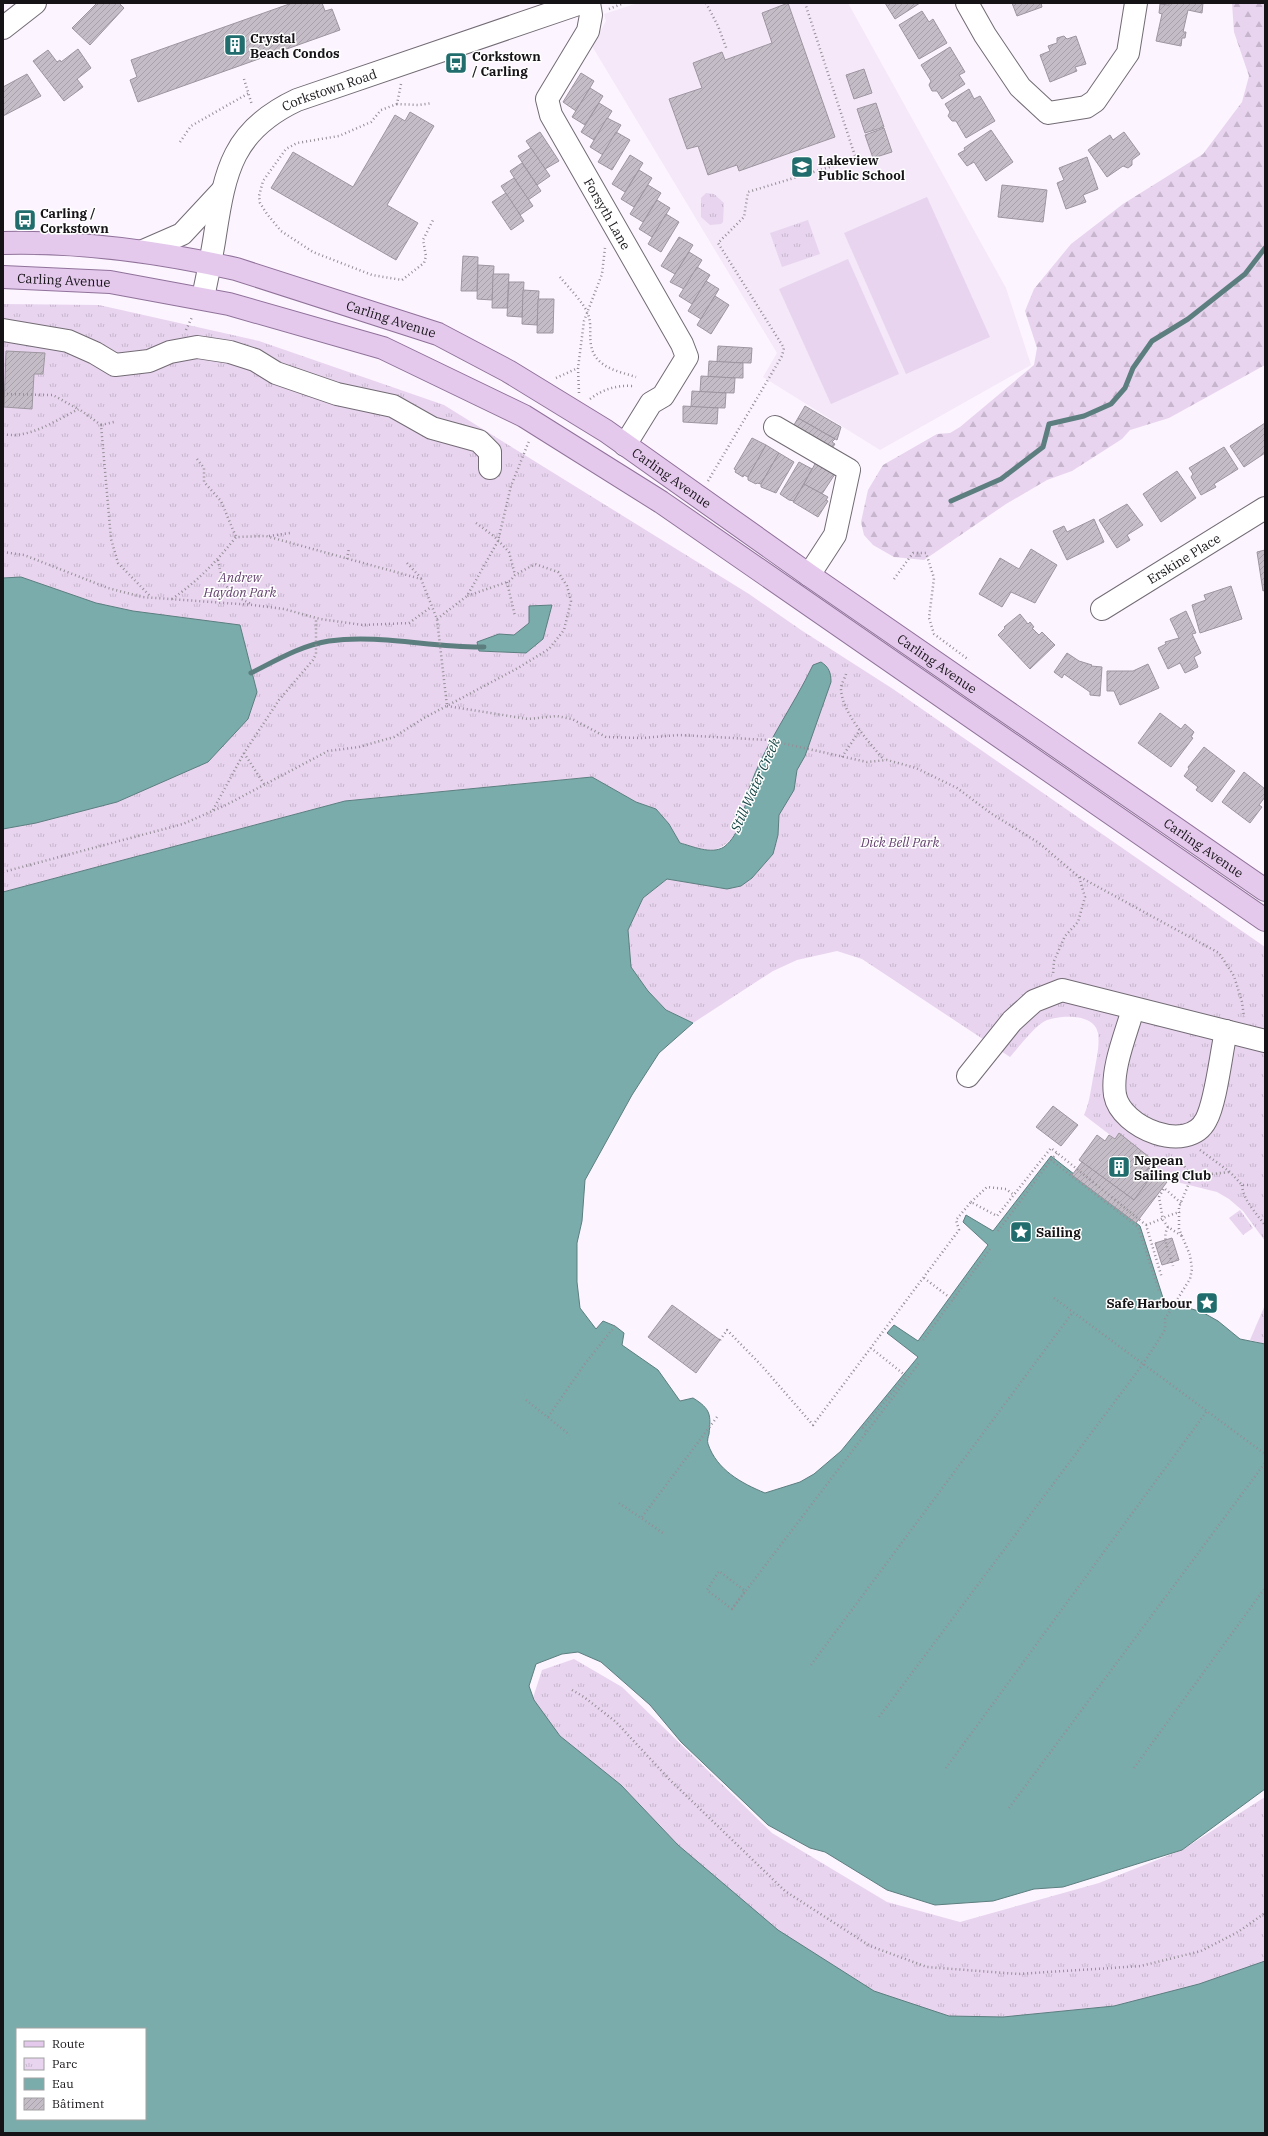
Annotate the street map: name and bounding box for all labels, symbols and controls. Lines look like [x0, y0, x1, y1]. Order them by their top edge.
place label: Crystal Beach Condos [250, 30, 340, 62]
building icon: Crystal Beach Condos [222, 32, 248, 58]
place label: Corkstown / Carling [472, 48, 541, 80]
bus stop icon: Corkstown / Carling [443, 50, 469, 76]
street label: Corkstown Road [279, 65, 379, 115]
place label: Lakeview Public School [818, 152, 905, 184]
school or university icon: Lakeview Public School [789, 154, 815, 180]
street label: Forsyth Lane [580, 175, 634, 253]
place label: Carling / Corkstown [40, 205, 109, 237]
bus stop icon: Carling / Corkstown [12, 207, 38, 233]
street label: Carling Avenue [17, 270, 111, 291]
street label: Carling Avenue [344, 297, 438, 342]
street label: Carling Avenue [629, 444, 715, 512]
street label: Erskine Place [1144, 530, 1224, 588]
park label: Andrew Haydon Park [203, 569, 277, 601]
street label: Carling Avenue [894, 630, 980, 698]
water label: Still Water Creek [726, 734, 784, 836]
street label: Carling Avenue [1160, 815, 1247, 882]
park label: Dick Bell Park [860, 834, 939, 851]
place label: Nepean Sailing Club [1134, 1152, 1211, 1184]
building icon: Nepean Sailing Club [1106, 1154, 1132, 1180]
place icon: Sailing [1008, 1219, 1034, 1245]
place label: Sailing [1036, 1224, 1081, 1241]
place icon: Safe Harbour [1194, 1290, 1220, 1316]
place label: Safe Harbour [1106, 1295, 1193, 1312]
legend [16, 2028, 146, 2120]
text: Route [52, 2036, 85, 2051]
text: Parc [52, 2056, 77, 2071]
text: Eau [52, 2076, 74, 2091]
text: Bâtiment [52, 2096, 104, 2111]

